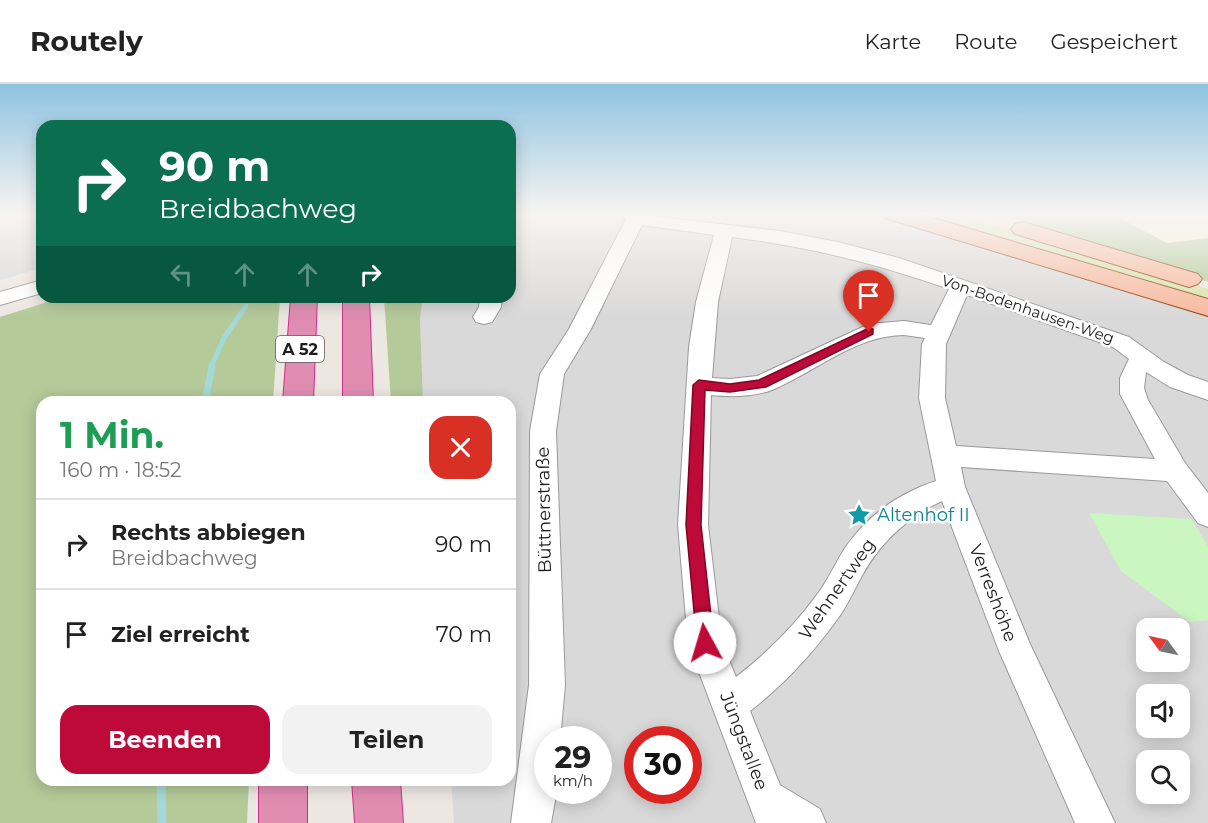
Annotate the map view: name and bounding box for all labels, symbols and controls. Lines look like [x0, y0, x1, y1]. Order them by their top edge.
text: Routely [30, 24, 143, 58]
text: Karte [865, 29, 921, 54]
text: Route [954, 29, 1017, 54]
text: Gespeichert [1050, 29, 1178, 54]
text: 90 m [159, 140, 270, 192]
icon: right [60, 144, 138, 222]
text: Breidbachweg [159, 192, 357, 225]
icon: left [165, 258, 198, 291]
icon: ahead [228, 258, 261, 291]
icon: ahead [291, 258, 324, 291]
icon: right [354, 258, 387, 291]
pin [843, 270, 894, 332]
street label: Von-Bodenhausen-Weg [939, 271, 1117, 347]
icon: arrive [852, 279, 885, 312]
road number: A 52 [276, 336, 324, 362]
text: 1 Min. [60, 413, 164, 457]
button: close [429, 416, 492, 479]
street label: Büttnerstraße [532, 447, 556, 573]
text: 160 m · 18:52 [60, 458, 181, 482]
place icon: Altenhof II [846, 502, 872, 528]
place label: Altenhof II [877, 504, 970, 526]
text: Rechts abbiegen [111, 519, 306, 546]
icon: right [60, 528, 93, 561]
text: 90 m [435, 531, 492, 558]
street label: Wehnertweg [794, 534, 880, 644]
street label: Verreshöhe [964, 541, 1022, 645]
text: Breidbachweg [111, 546, 258, 570]
position arrow [673, 611, 737, 675]
icon: arrive [60, 618, 93, 651]
north arrow [1136, 618, 1190, 672]
map controls [1136, 618, 1190, 804]
text: Ziel erreicht [111, 621, 250, 648]
text: 70 m [436, 621, 492, 648]
button: sound [1136, 684, 1190, 738]
street label: Jüngstallee [715, 688, 773, 793]
button: Beenden [60, 705, 270, 774]
button: Teilen [282, 705, 492, 774]
speed limit sign: 30 [624, 726, 702, 804]
text: 29 [555, 739, 591, 776]
button: search [1136, 750, 1190, 804]
text: km/h [553, 771, 593, 790]

